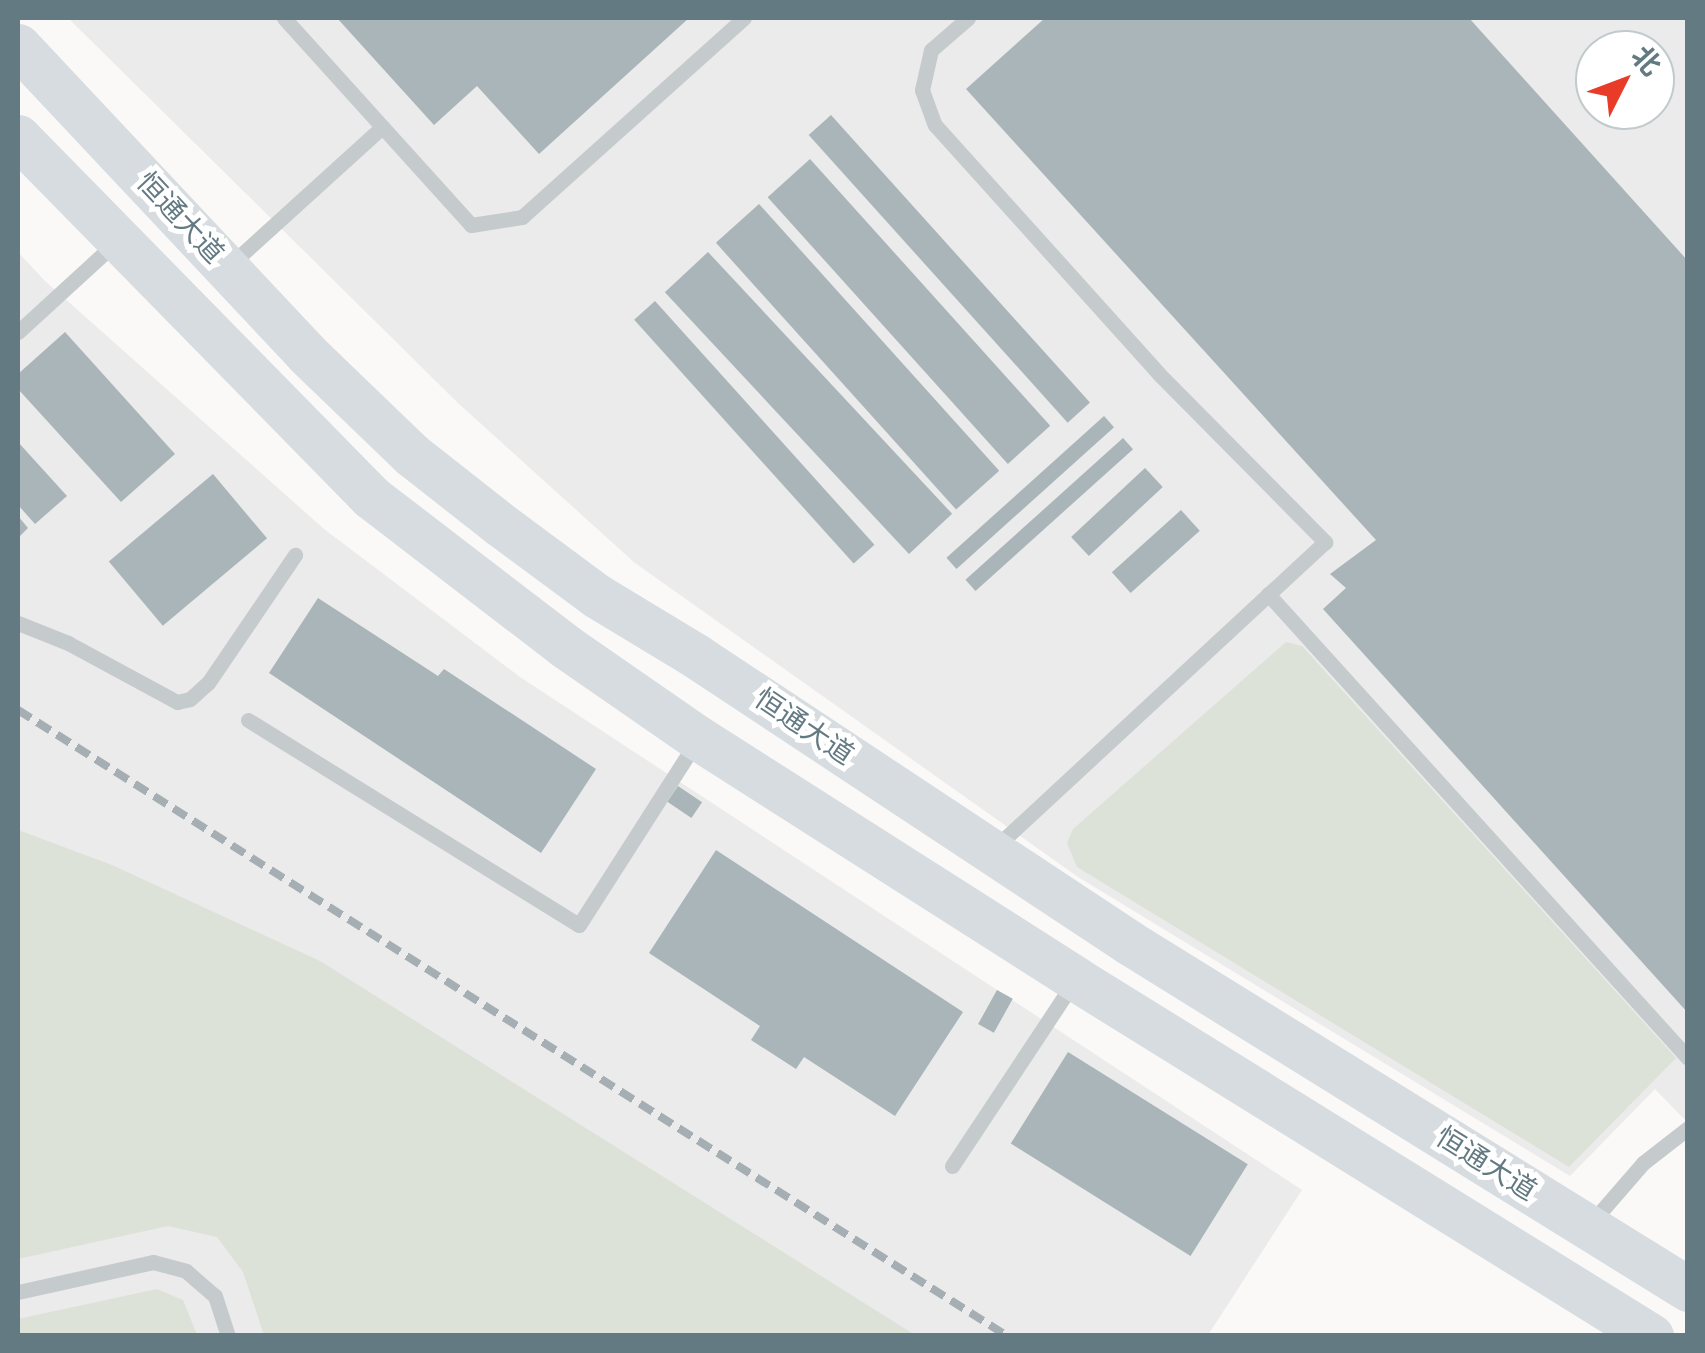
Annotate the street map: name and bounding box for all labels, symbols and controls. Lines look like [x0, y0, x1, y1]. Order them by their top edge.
north arrow [1575, 30, 1675, 130]
text: 北 [1623, 38, 1669, 84]
street label: 恒通大道 [130, 166, 230, 270]
street label: 恒通大道 [748, 682, 860, 772]
street label: 恒通大道 [1430, 1120, 1542, 1208]

